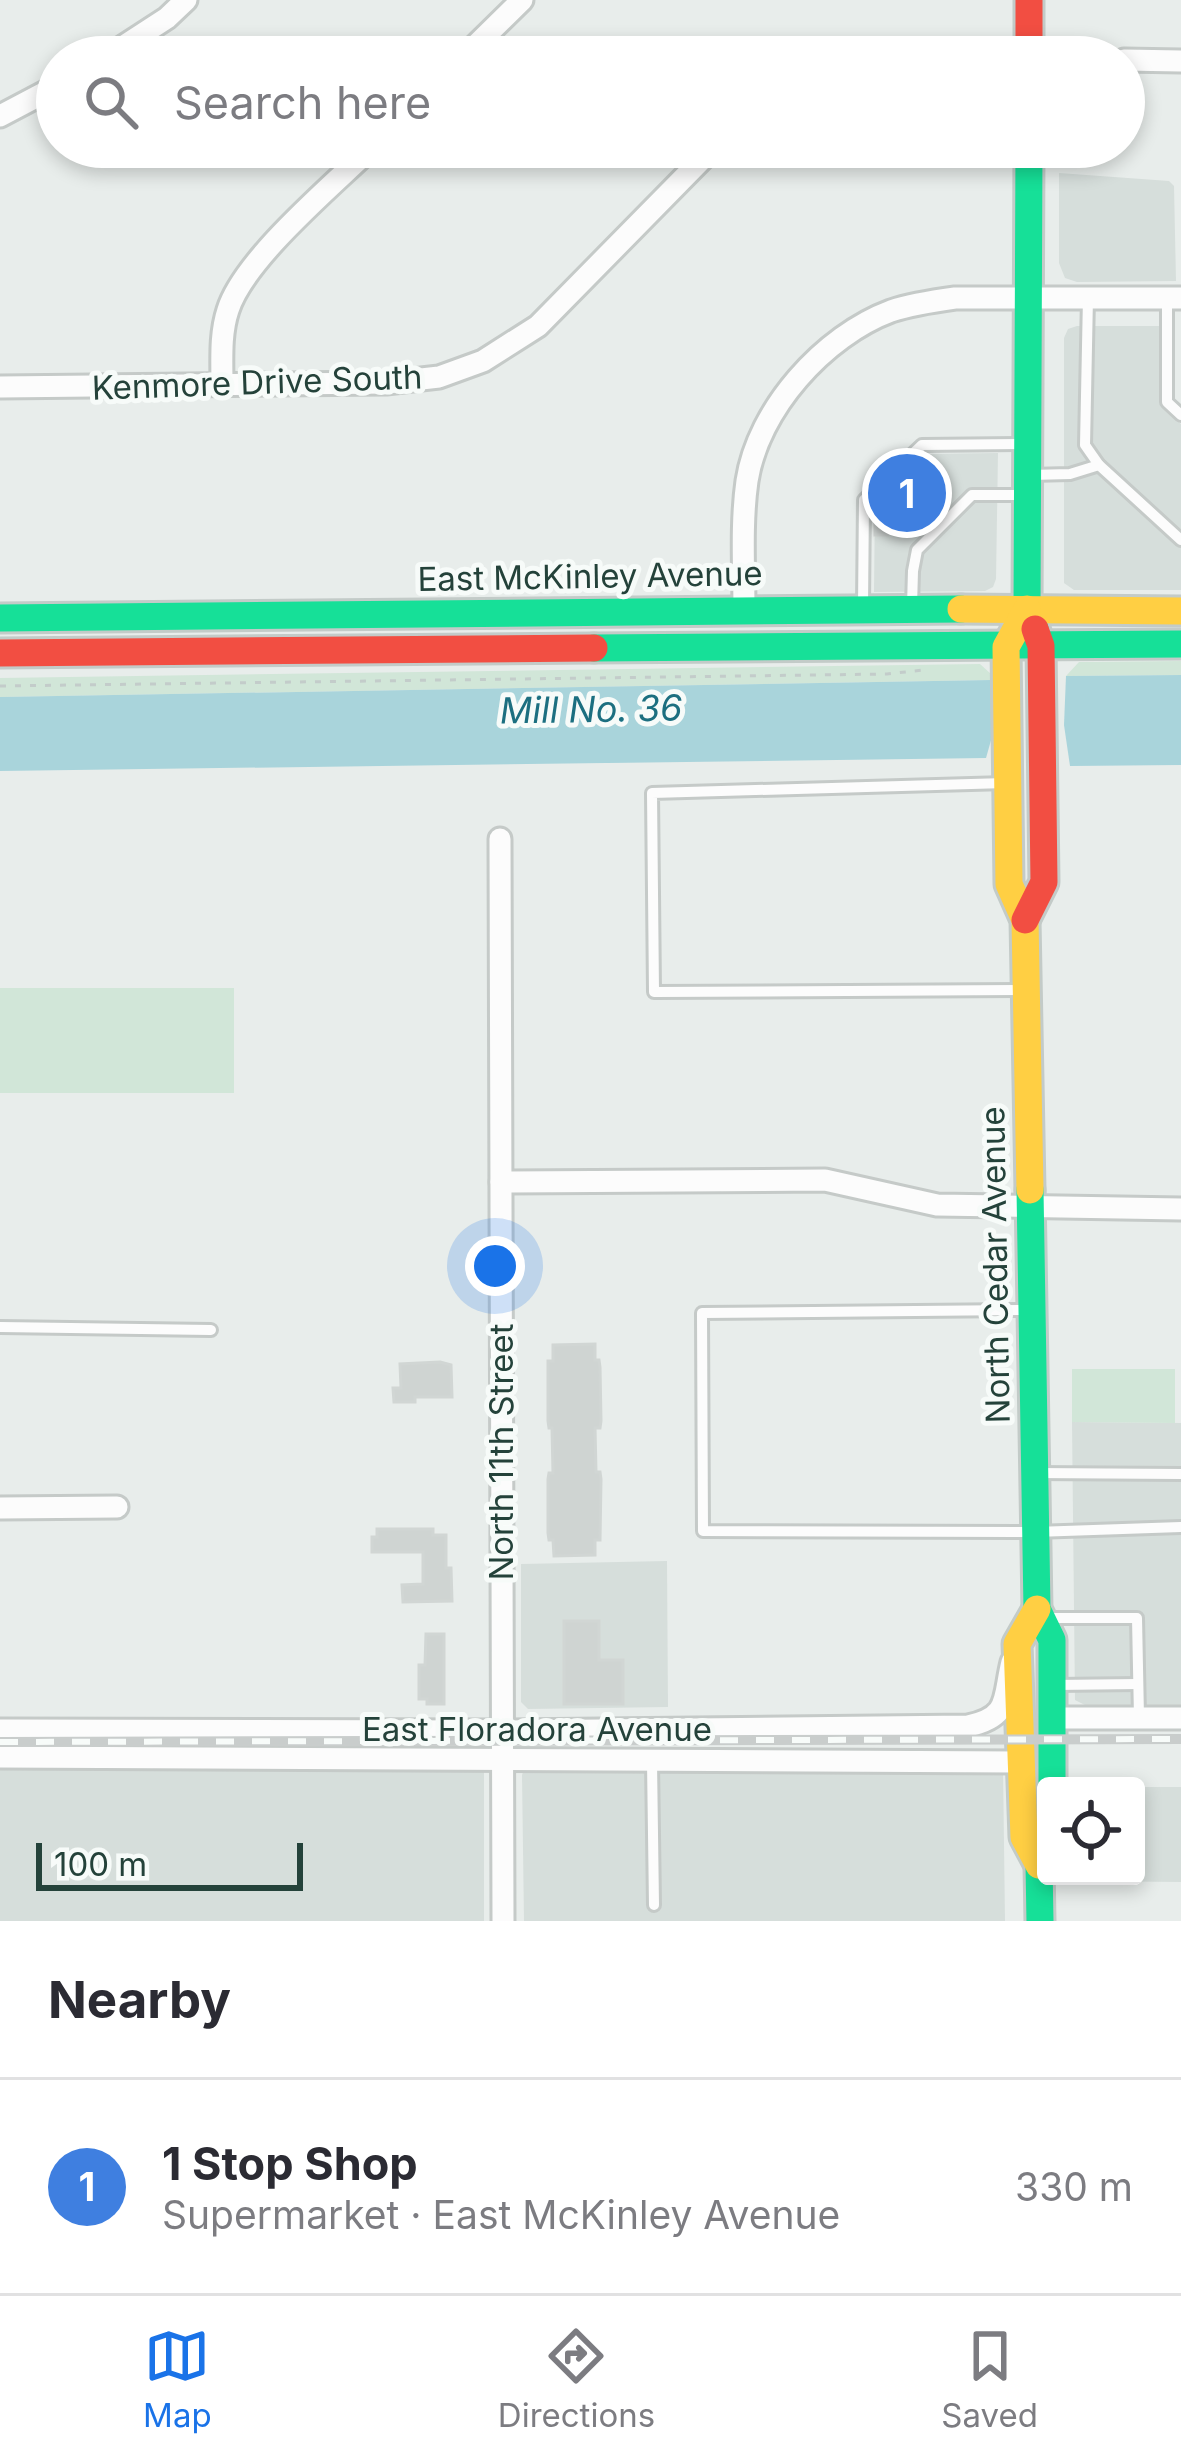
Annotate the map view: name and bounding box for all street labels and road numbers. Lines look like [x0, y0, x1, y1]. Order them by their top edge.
street label: Kenmore Drive South [91, 356, 423, 408]
street label: East McKinley Avenue [417, 553, 763, 599]
street label: North Cedar Avenue [972, 1106, 1018, 1424]
street label: North 11th Street [481, 1323, 521, 1581]
street label: East Floradora Avenue [362, 1709, 712, 1749]

